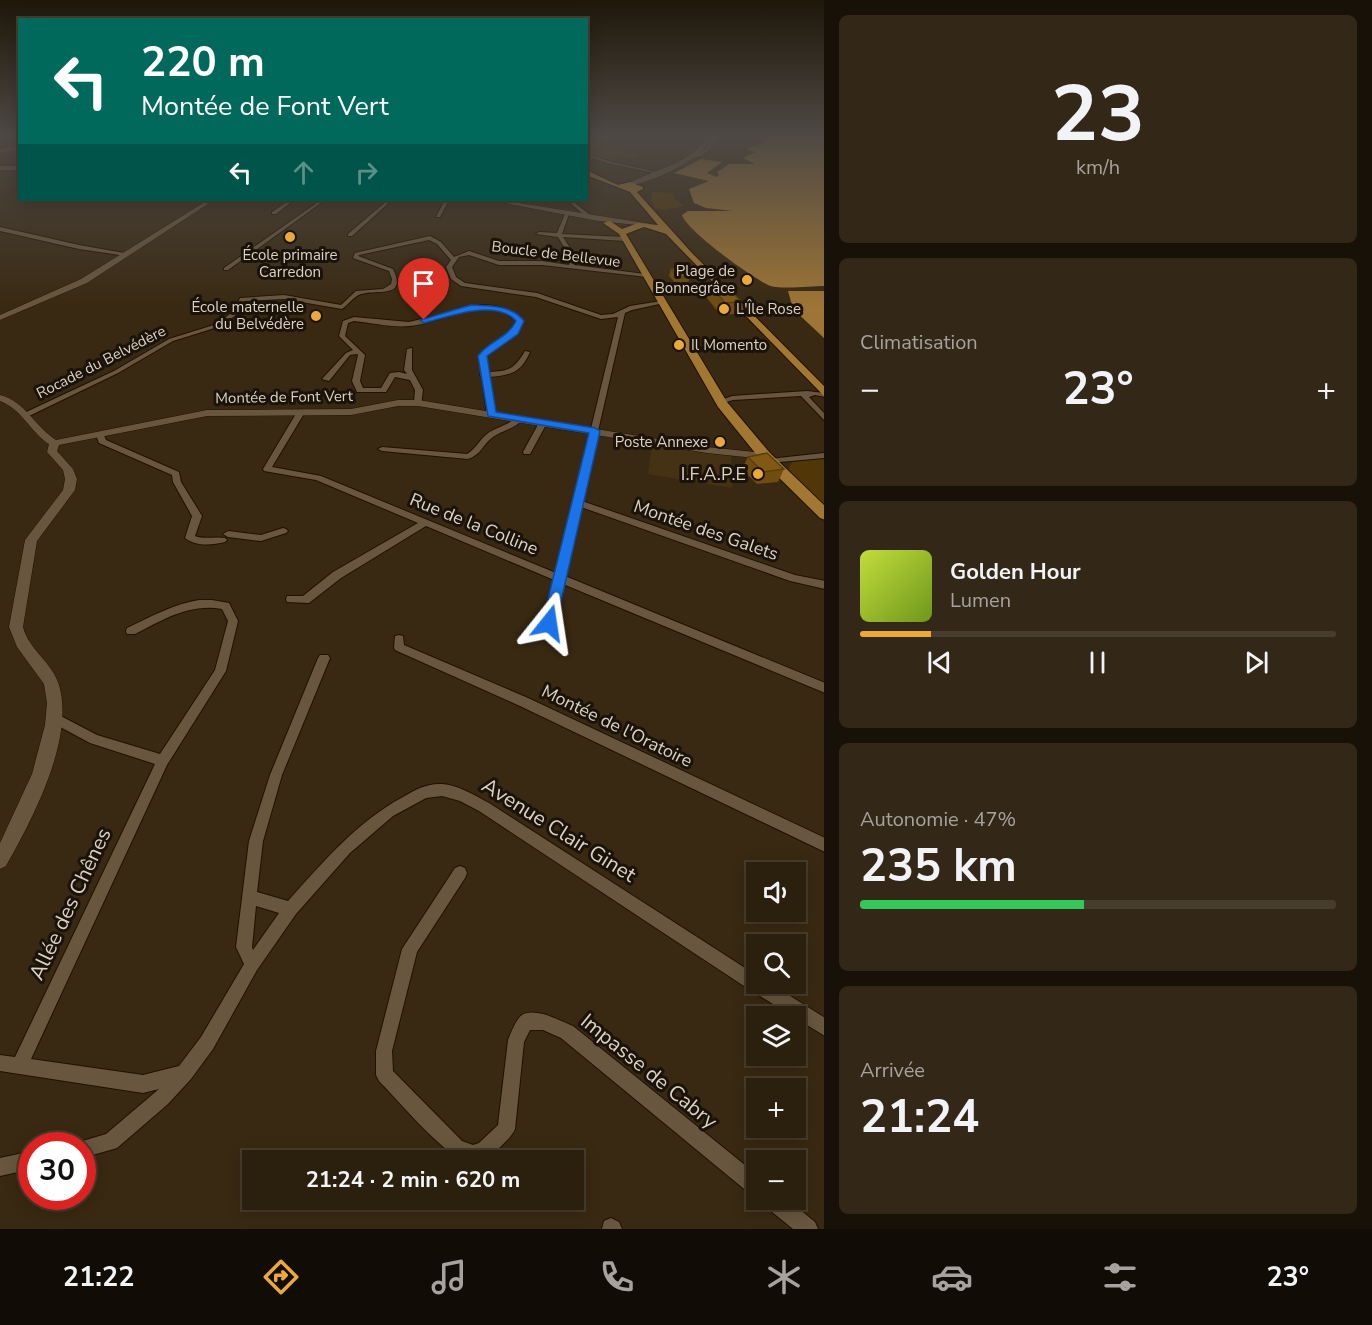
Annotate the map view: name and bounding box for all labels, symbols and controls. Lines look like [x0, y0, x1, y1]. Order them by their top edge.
text: 220 m [141, 34, 265, 91]
icon: left [42, 42, 120, 120]
text: 23 [1051, 61, 1145, 168]
text: Montée de Font Vert [141, 88, 389, 125]
text: km/h [1076, 154, 1120, 181]
icon: left [224, 156, 257, 189]
icon: ahead [287, 156, 320, 189]
icon: right [350, 156, 383, 189]
marker: École primaire Carredon [283, 230, 297, 244]
street label: Boucle de Bellevue [490, 236, 622, 272]
place label: École primaire Carredon [242, 245, 338, 282]
pin [398, 258, 449, 320]
place label: Plage de Bonnegrâce [655, 261, 735, 298]
icon: arrive [407, 267, 440, 300]
marker: Plage de Bonnegrâce [740, 273, 754, 287]
place label: École maternelle du Belvédère [191, 297, 304, 334]
place label: L'Île Rose [736, 299, 801, 319]
marker: L'Île Rose [717, 302, 731, 316]
marker: École maternelle du Belvédère [309, 309, 323, 323]
street label: Rocade du Belvédère [33, 321, 169, 403]
text: Climatisation [860, 329, 978, 356]
place label: Il Momento [691, 335, 767, 355]
marker: Il Momento [672, 338, 686, 352]
text: 23° [1062, 359, 1134, 420]
text: − [860, 367, 880, 412]
text: + [1316, 367, 1336, 412]
street label: Montée de Font Vert [215, 386, 354, 408]
place label: Poste Annexe [615, 432, 708, 452]
marker: Poste Annexe [713, 435, 727, 449]
place label: I.F.A.P.E [681, 462, 746, 486]
marker: I.F.A.P.E [751, 467, 765, 481]
street label: Rue de la Colline [406, 487, 542, 561]
street label: Montée des Galets [631, 494, 781, 566]
text: Golden Hour [950, 557, 1081, 587]
text: Lumen [950, 587, 1011, 614]
position arrow [517, 591, 581, 655]
icon: previous [923, 646, 956, 679]
icon: pause [1081, 646, 1114, 679]
icon: next [1240, 646, 1273, 679]
street label: Montée de l'Oratoire [538, 679, 696, 773]
street label: Avenue Clair Ginet [477, 771, 642, 889]
text: Autonomie · 47% [860, 806, 1016, 833]
street label: Allée des Chênes [23, 823, 117, 985]
text: 235 km [860, 836, 1017, 897]
map controls [746, 862, 806, 1210]
button: sound [746, 862, 806, 922]
button: search [746, 934, 806, 994]
button: layers [746, 1006, 806, 1066]
street label: Impasse de Cabry [575, 1007, 723, 1135]
text: Arrivée [860, 1057, 925, 1084]
button: + [746, 1078, 806, 1138]
text: 21:24 [860, 1087, 979, 1148]
speed limit sign: 30 [18, 1132, 96, 1210]
button: − [746, 1150, 806, 1210]
text: 21:24 · 2 min · 620 m [306, 1165, 520, 1195]
icon: directions [260, 1256, 302, 1298]
icon: music [428, 1256, 470, 1298]
icon: phone [596, 1256, 638, 1298]
icon: climate [763, 1256, 805, 1298]
icon: car [931, 1256, 973, 1298]
icon: filters [1099, 1256, 1141, 1298]
text: 21:22 [63, 1259, 134, 1296]
text: 23° [1266, 1259, 1309, 1296]

